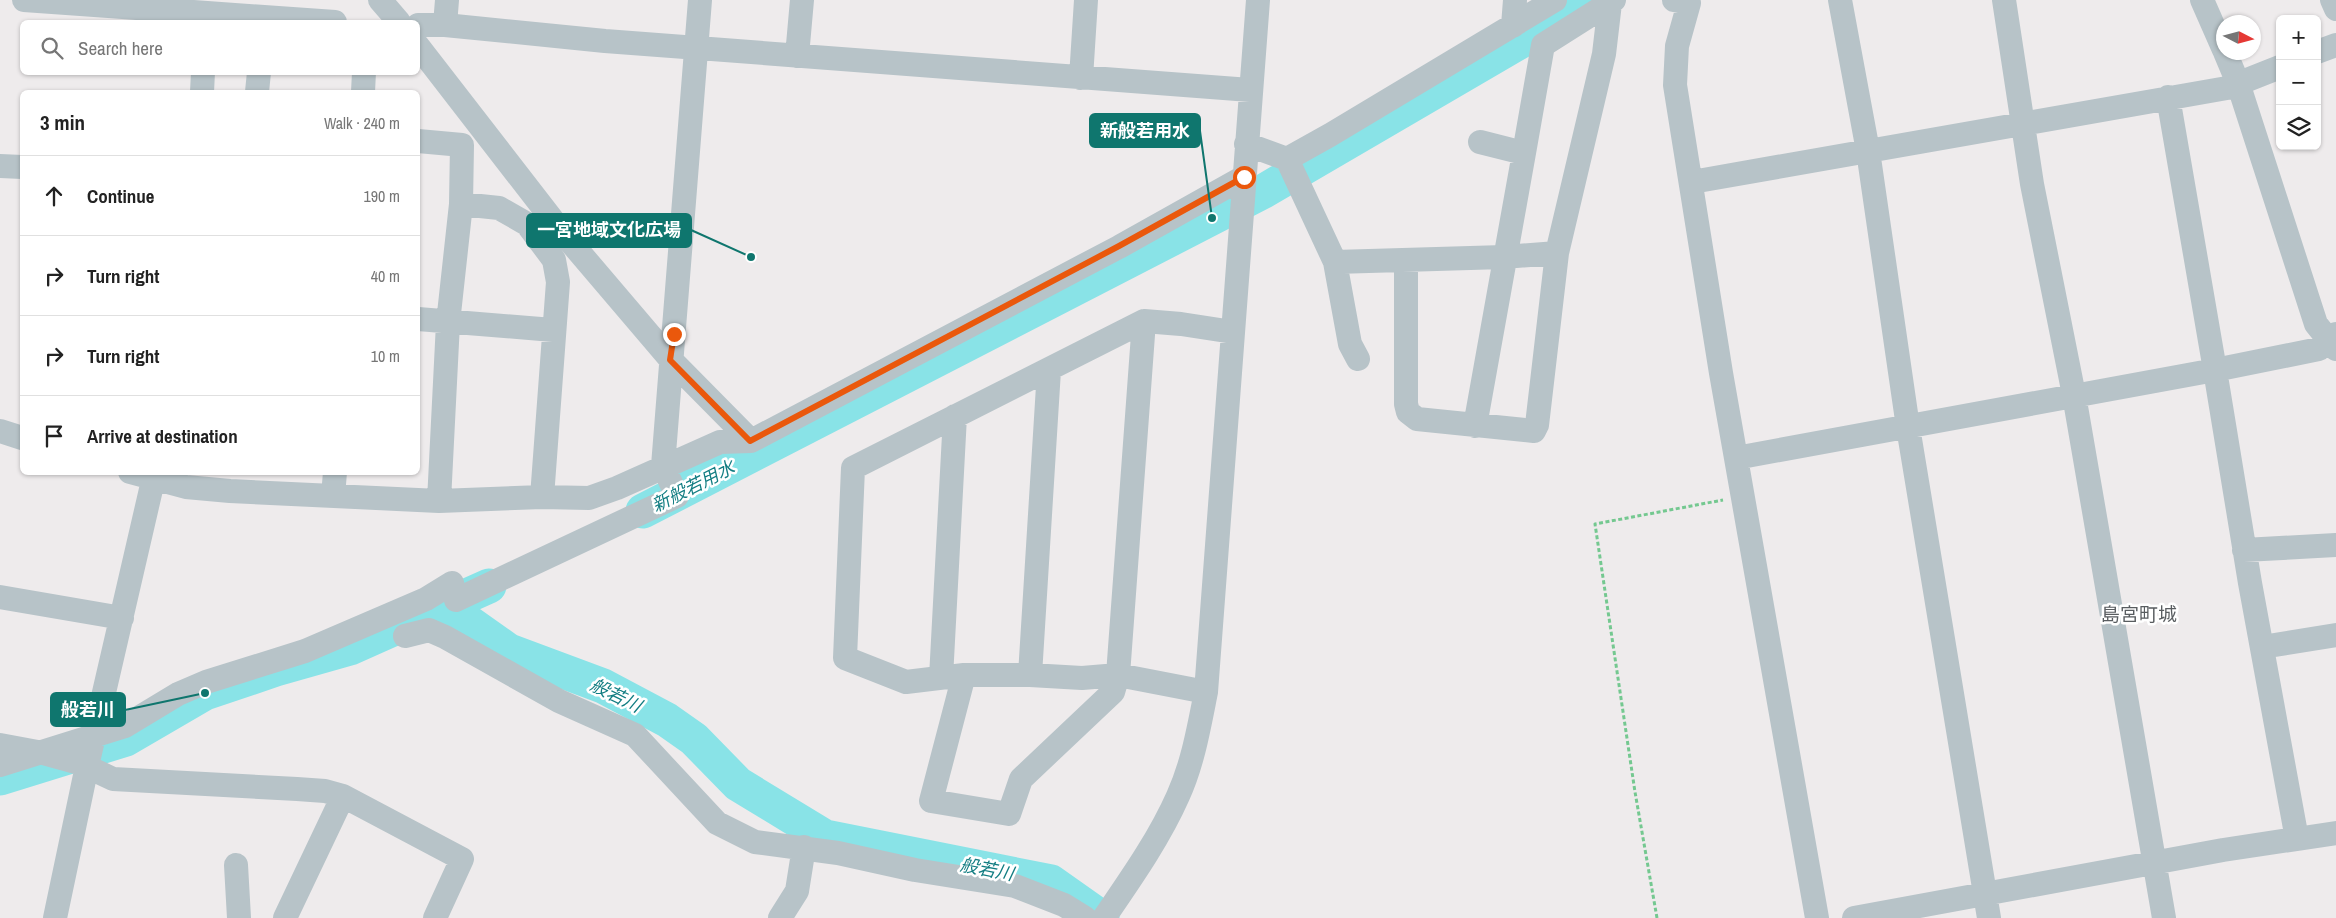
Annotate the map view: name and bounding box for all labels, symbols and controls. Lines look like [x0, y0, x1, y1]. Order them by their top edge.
north arrow [2216, 15, 2261, 60]
map controls [2276, 15, 2321, 150]
button: + [2276, 15, 2321, 60]
search box [20, 20, 420, 75]
icon: search [38, 34, 66, 62]
text: Search here [78, 35, 163, 61]
button: − [2276, 60, 2321, 105]
button: layers [2276, 105, 2321, 150]
text: 3 min [40, 108, 85, 137]
text: Walk · 240 m [324, 112, 400, 134]
callout: 新般若用水 [1090, 114, 1200, 147]
text: 新般若用水 [1100, 118, 1190, 143]
route start [1233, 166, 1256, 189]
icon: ahead [40, 182, 68, 210]
text: Continue [87, 183, 155, 209]
text: 190 m [364, 185, 400, 207]
callout: 一宮地域文化広場 [527, 214, 691, 247]
text: 一宮地域文化広場 [537, 217, 681, 242]
icon: right [40, 262, 68, 290]
text: Turn right [87, 263, 159, 289]
text: 40 m [371, 265, 400, 287]
route end [663, 323, 686, 346]
icon: right [40, 342, 68, 370]
text: Turn right [87, 343, 159, 369]
text: 10 m [371, 345, 400, 367]
icon: arrive [40, 422, 68, 450]
text: Arrive at destination [87, 423, 238, 449]
water label: 新般若用水 [647, 454, 741, 518]
district label: 島宮町城 [2101, 601, 2177, 627]
water label: 般若川 [586, 672, 648, 719]
callout: 般若川 [51, 693, 125, 726]
text: 般若川 [61, 697, 115, 722]
water label: 般若川 [958, 852, 1018, 887]

